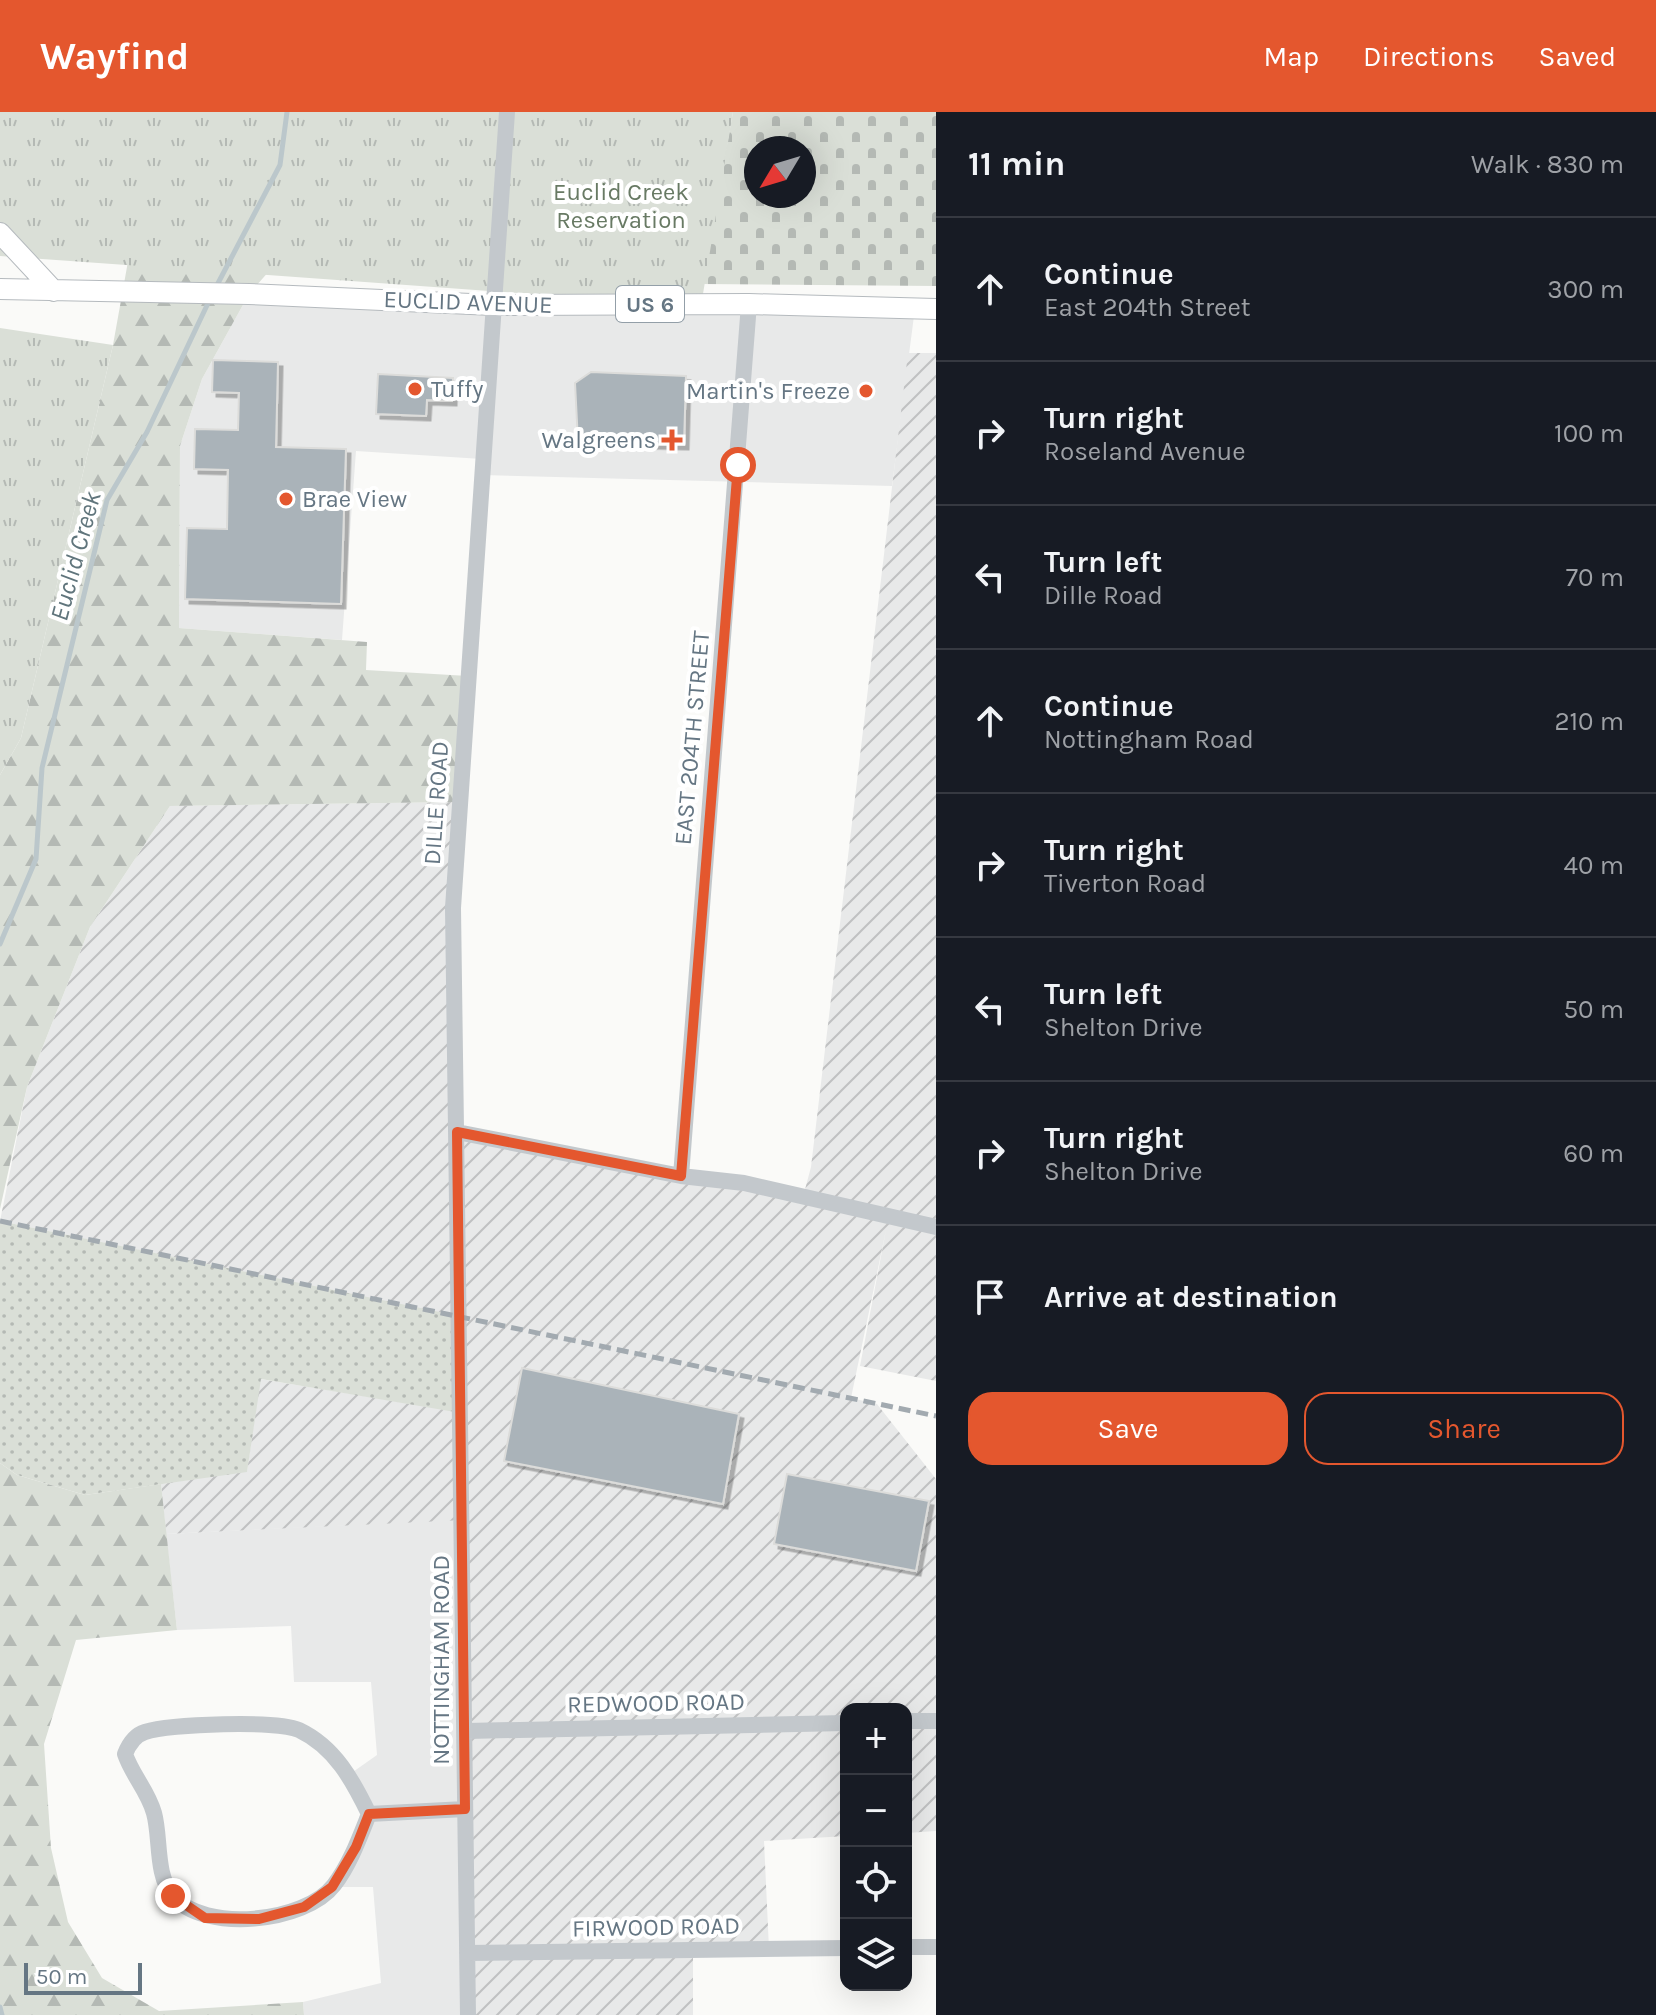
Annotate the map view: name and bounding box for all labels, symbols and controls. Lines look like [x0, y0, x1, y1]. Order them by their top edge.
text: Wayfind [40, 34, 189, 79]
text: Map [1264, 40, 1319, 73]
text: Directions [1363, 40, 1495, 73]
text: Saved [1539, 40, 1616, 73]
north arrow [744, 136, 816, 208]
text: 11 min [968, 144, 1065, 184]
text: Walk · 830 m [1471, 149, 1624, 180]
park label: Euclid Creek Reservation [553, 178, 689, 234]
text: Continue [1044, 256, 1174, 292]
icon: ahead [968, 267, 1012, 311]
text: 300 m [1547, 274, 1624, 305]
street label: EUCLID AVENUE [383, 285, 553, 319]
road number: US 6 [616, 286, 684, 322]
text: East 204th Street [1044, 292, 1251, 323]
place label: Tuffy [431, 375, 484, 403]
place label: Martin's Freeze [686, 377, 850, 405]
marker: Tuffy [406, 380, 424, 398]
marker: Martin's Freeze [857, 382, 875, 400]
text: Turn right [1044, 400, 1184, 436]
icon: right [968, 411, 1012, 455]
text: 100 m [1554, 418, 1624, 449]
place label: Walgreens [541, 426, 656, 454]
marker: Walgreens [663, 431, 681, 449]
text: Roseland Avenue [1044, 436, 1246, 467]
route start [720, 447, 756, 483]
place label: Brae View [302, 485, 407, 513]
water label: Euclid Creek [43, 487, 108, 624]
marker: Brae View [277, 490, 295, 508]
text: Turn left [1044, 544, 1162, 580]
icon: left [968, 555, 1012, 599]
text: 70 m [1566, 562, 1624, 593]
text: Dille Road [1044, 580, 1163, 611]
street label: EAST 204TH STREET [669, 630, 715, 846]
text: Continue [1044, 688, 1174, 724]
icon: ahead [968, 699, 1012, 743]
text: 210 m [1554, 706, 1624, 737]
text: Nottingham Road [1044, 724, 1254, 755]
street label: DILLE ROAD [418, 740, 454, 866]
text: Turn right [1044, 832, 1184, 868]
icon: right [968, 843, 1012, 887]
text: 40 m [1564, 850, 1624, 881]
text: Tiverton Road [1044, 868, 1206, 899]
text: Turn left [1044, 976, 1162, 1012]
icon: left [968, 987, 1012, 1031]
text: 50 m [1563, 994, 1624, 1025]
text: Shelton Drive [1044, 1012, 1203, 1043]
text: Turn right [1044, 1120, 1184, 1156]
icon: right [968, 1131, 1012, 1175]
text: 60 m [1563, 1138, 1624, 1169]
text: Shelton Drive [1044, 1156, 1203, 1187]
icon: arrive [968, 1275, 1012, 1319]
text: Arrive at destination [1044, 1279, 1338, 1315]
button: Save [968, 1392, 1288, 1465]
button: Share [1304, 1392, 1624, 1465]
street label: NOTTINGHAM ROAD [427, 1555, 455, 1765]
street label: REDWOOD ROAD [567, 1687, 745, 1719]
map controls [840, 1703, 912, 1991]
button: + [840, 1703, 912, 1775]
button: − [840, 1775, 912, 1847]
button: locate [840, 1847, 912, 1919]
route end [155, 1878, 191, 1914]
street label: FIRWOOD ROAD [572, 1912, 740, 1942]
button: layers [840, 1919, 912, 1991]
scale bar [24, 1959, 142, 1995]
text: 50 m [36, 1964, 87, 1990]

